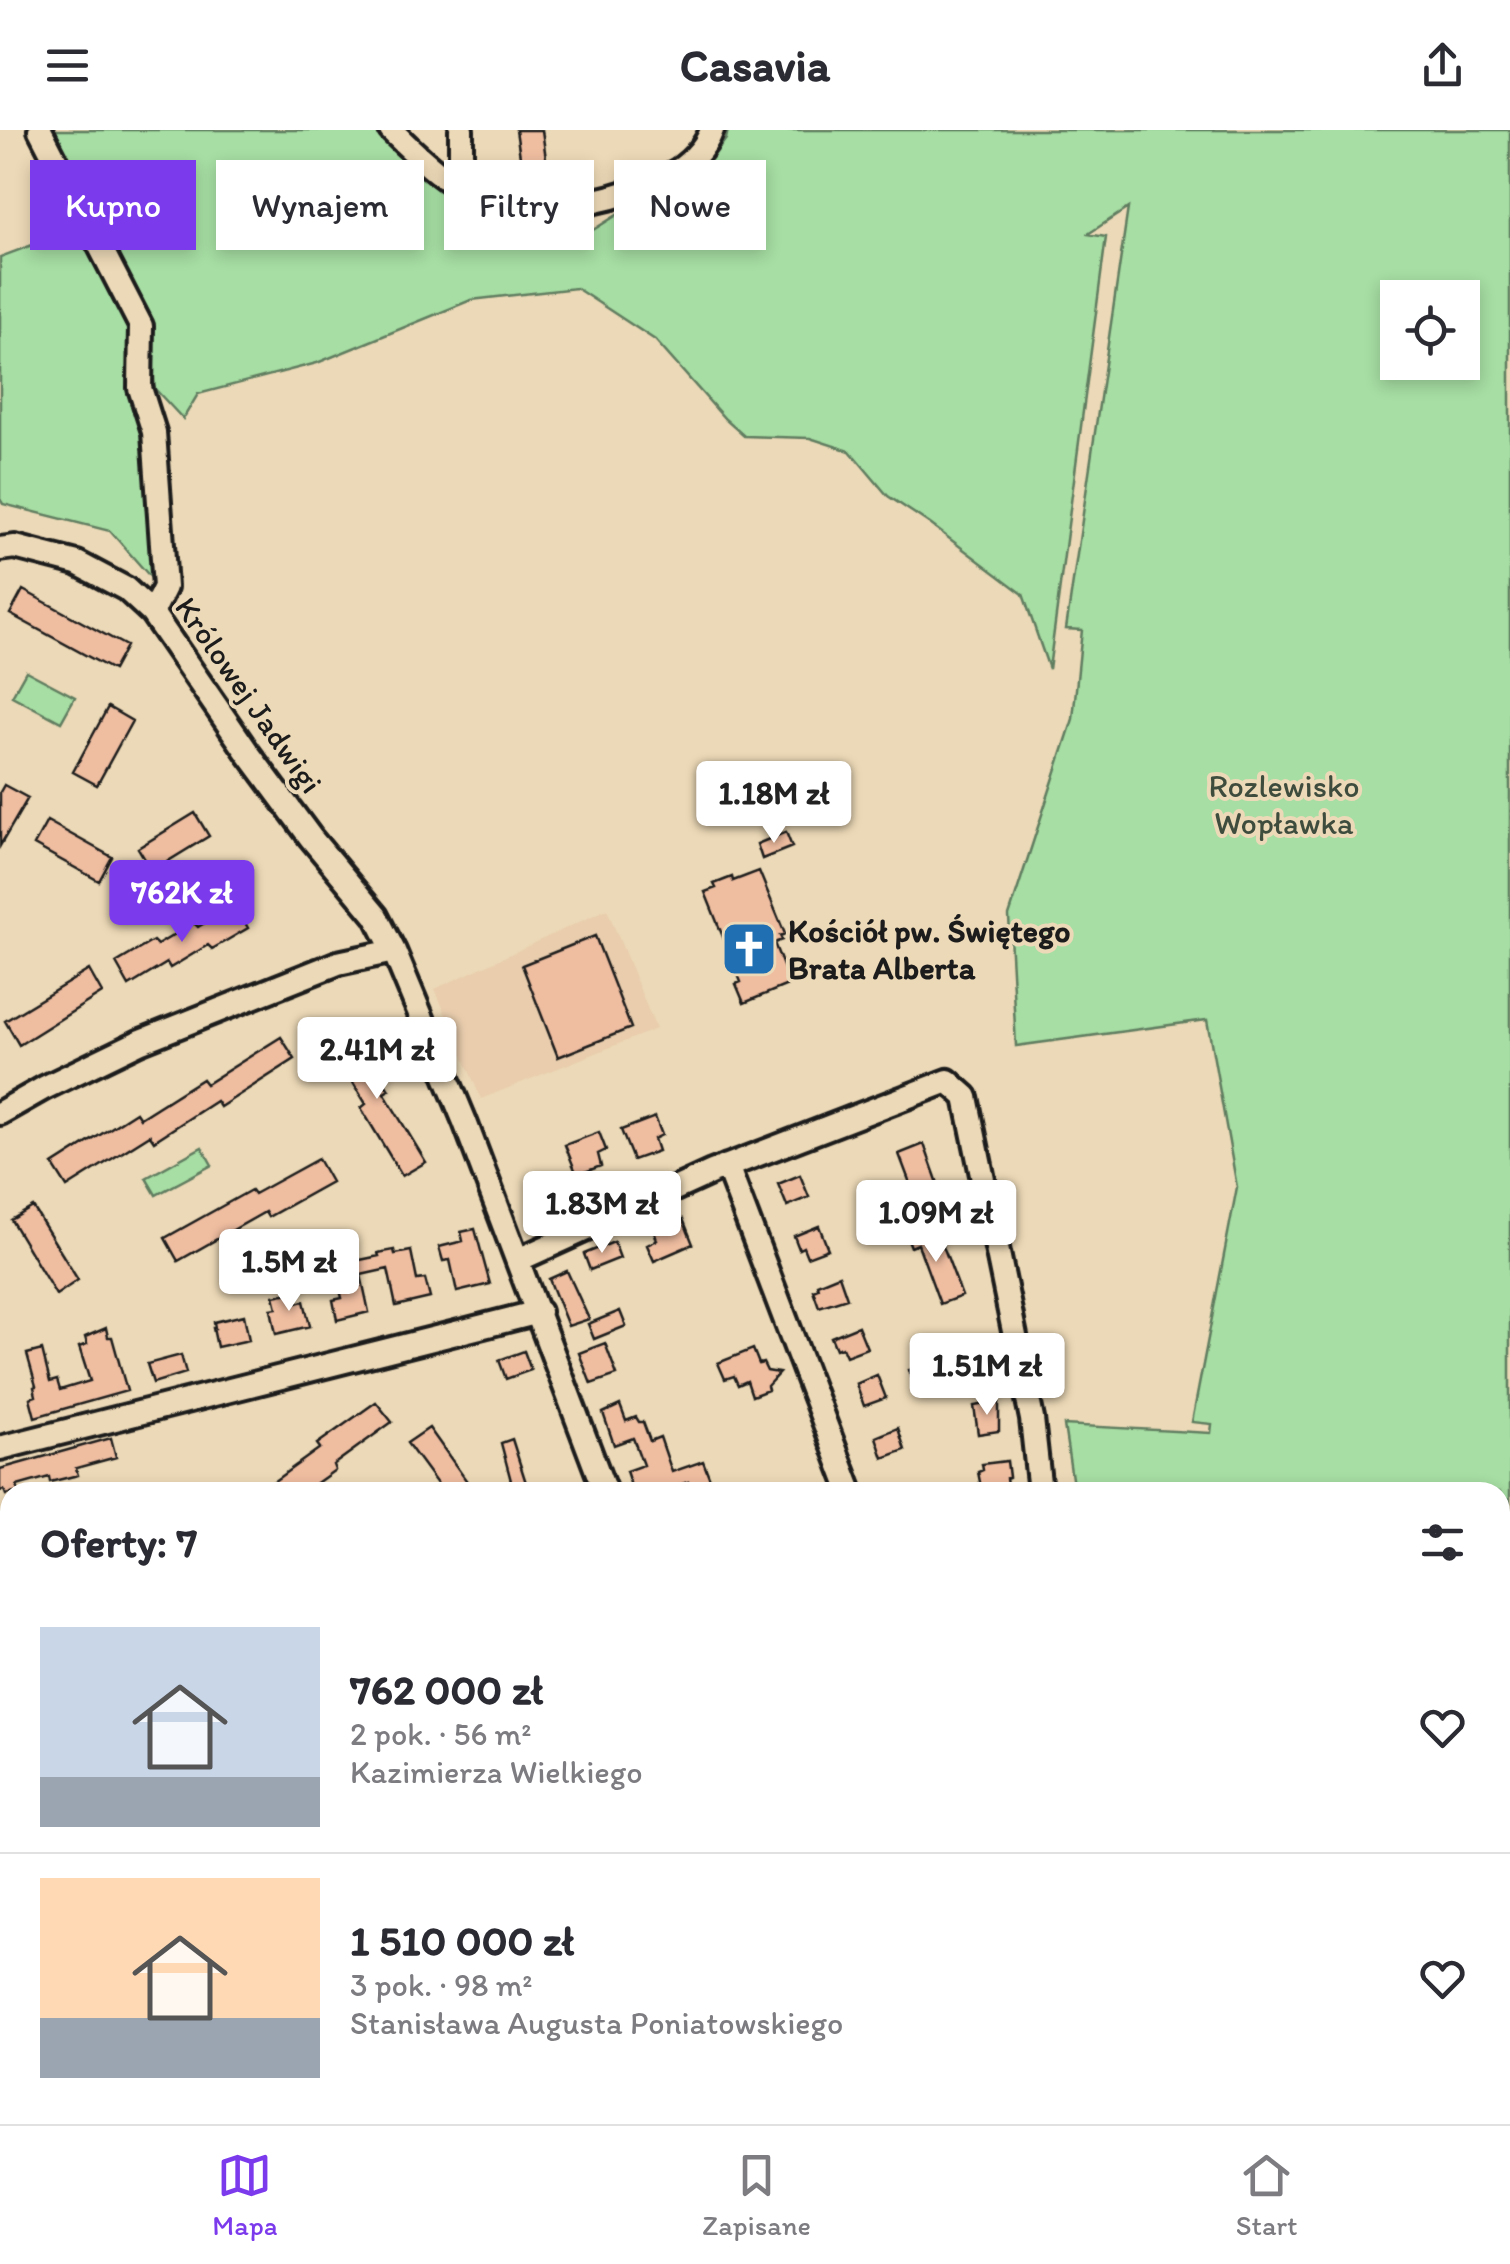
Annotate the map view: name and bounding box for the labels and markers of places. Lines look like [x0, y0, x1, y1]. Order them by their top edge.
pin: 1.18M zł [671, 761, 877, 846]
pin: 762K zł [90, 860, 274, 945]
place label: Kościół pw. Świętego Brata Alberta [788, 912, 1071, 987]
church icon: Kościół pw. Świętego Brata Alberta [719, 919, 779, 979]
pin: 2.41M zł [274, 1017, 480, 1102]
pin: 1.83M zł [499, 1171, 705, 1256]
pin: 1.09M zł [833, 1180, 1039, 1265]
pin: 1.5M zł [197, 1229, 381, 1314]
pin: 1.51M zł [884, 1333, 1090, 1418]

